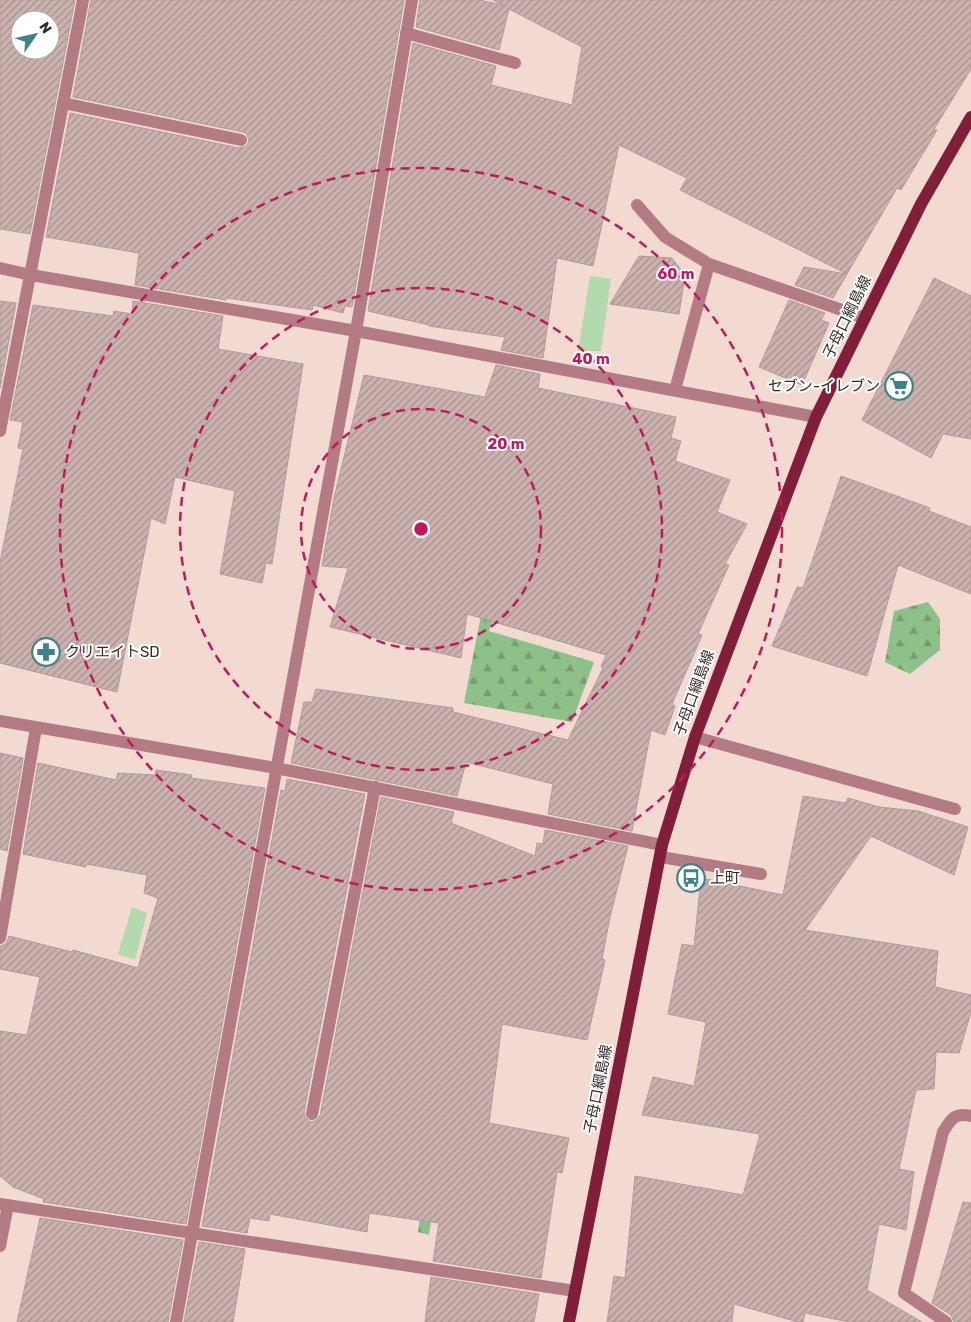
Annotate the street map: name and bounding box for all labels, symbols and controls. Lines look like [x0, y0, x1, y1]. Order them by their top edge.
north arrow [10, 10, 60, 60]
text: N [35, 19, 55, 37]
text: 60 m [658, 265, 694, 283]
street label: 子母口綱島線 [819, 273, 875, 361]
text: 40 m [572, 350, 610, 368]
supermarket icon: セブン-イレブン [884, 371, 914, 401]
place label: セブン-イレブン [768, 377, 880, 395]
text: 20 m [488, 435, 524, 453]
centre of rings [412, 520, 430, 538]
pharmacy icon: クリエイトSD [31, 637, 61, 667]
place label: クリエイトSD [65, 643, 160, 661]
street label: 子母口綱島線 [670, 648, 718, 738]
bus stop icon: 上町 [676, 863, 706, 893]
place label: 上町 [710, 869, 740, 887]
street label: 子母口綱島線 [581, 1043, 615, 1135]

